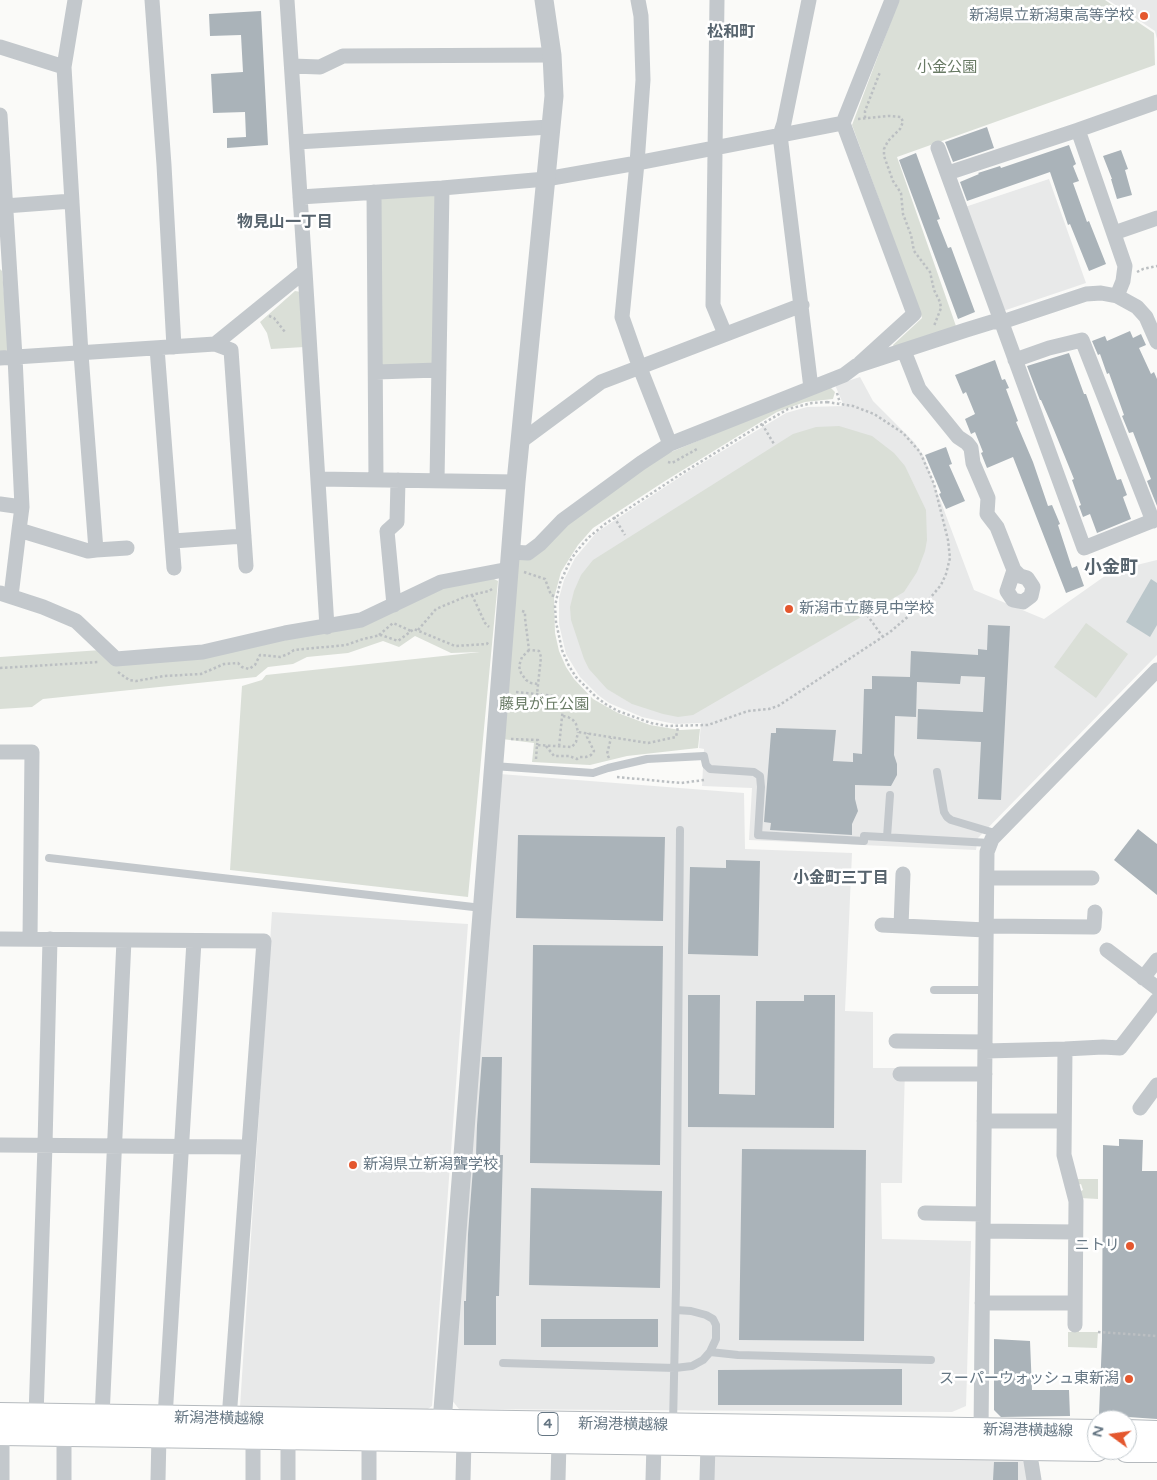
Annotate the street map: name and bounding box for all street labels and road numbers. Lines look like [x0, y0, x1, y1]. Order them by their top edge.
street label: 新潟港横越線 [174, 1409, 264, 1429]
road number: 4 [538, 1412, 558, 1436]
street label: 新潟港横越線 [578, 1415, 668, 1435]
street label: 新潟港横越線 [983, 1421, 1073, 1441]

